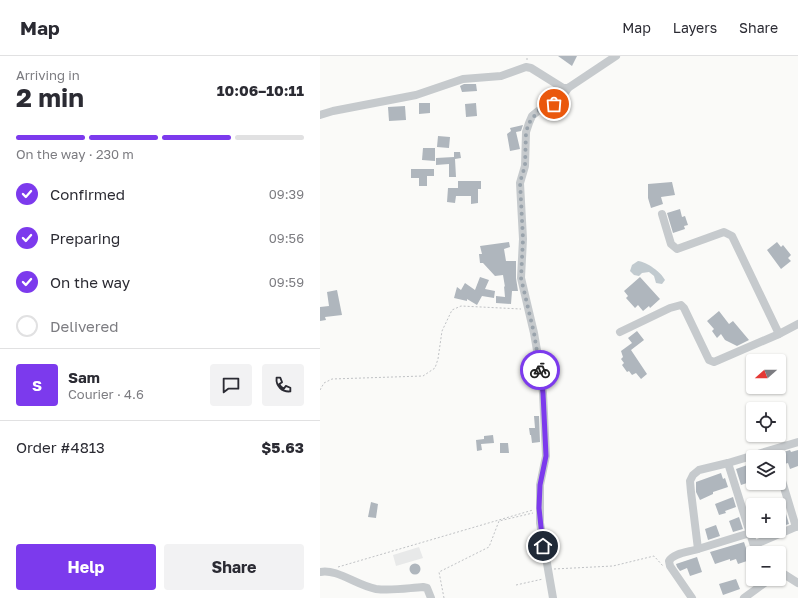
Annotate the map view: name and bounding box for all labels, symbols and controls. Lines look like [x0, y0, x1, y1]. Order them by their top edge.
text: Map [20, 16, 60, 39]
text: Map [622, 19, 651, 36]
text: Layers [673, 19, 717, 36]
text: Share [739, 19, 778, 36]
text: Arriving in [16, 67, 80, 83]
text: 10:06–10:11 [217, 81, 304, 99]
text: 2 min [16, 82, 84, 113]
pin [537, 87, 571, 121]
icon: bag [543, 93, 565, 115]
text: On the way · 230 m [16, 146, 134, 162]
icon: check [16, 183, 38, 205]
text: Confirmed [50, 185, 125, 203]
text: 09:39 [269, 186, 304, 202]
icon: check [16, 227, 38, 249]
text: Preparing [50, 229, 120, 247]
text: 09:56 [269, 230, 304, 246]
icon: check [16, 271, 38, 293]
text: On the way [50, 273, 130, 291]
text: 09:59 [269, 274, 304, 290]
text: Delivered [50, 317, 118, 335]
courier [520, 350, 560, 390]
north arrow [746, 354, 786, 394]
map controls [746, 354, 786, 586]
icon: bike [529, 359, 551, 381]
button: chat [210, 364, 252, 406]
button: phone [262, 364, 304, 406]
text: Sam [68, 368, 100, 386]
text: S [32, 376, 42, 394]
text: Courier · 4.6 [68, 386, 144, 402]
button: locate [746, 402, 786, 442]
text: Order #4813 [16, 438, 105, 456]
text: $5.63 [261, 438, 304, 456]
button: layers [746, 450, 786, 490]
button: + [746, 498, 786, 538]
pin [526, 529, 560, 563]
icon: home [532, 535, 554, 557]
button: Help [16, 544, 156, 590]
button: Share [164, 544, 304, 590]
button: − [746, 546, 786, 586]

